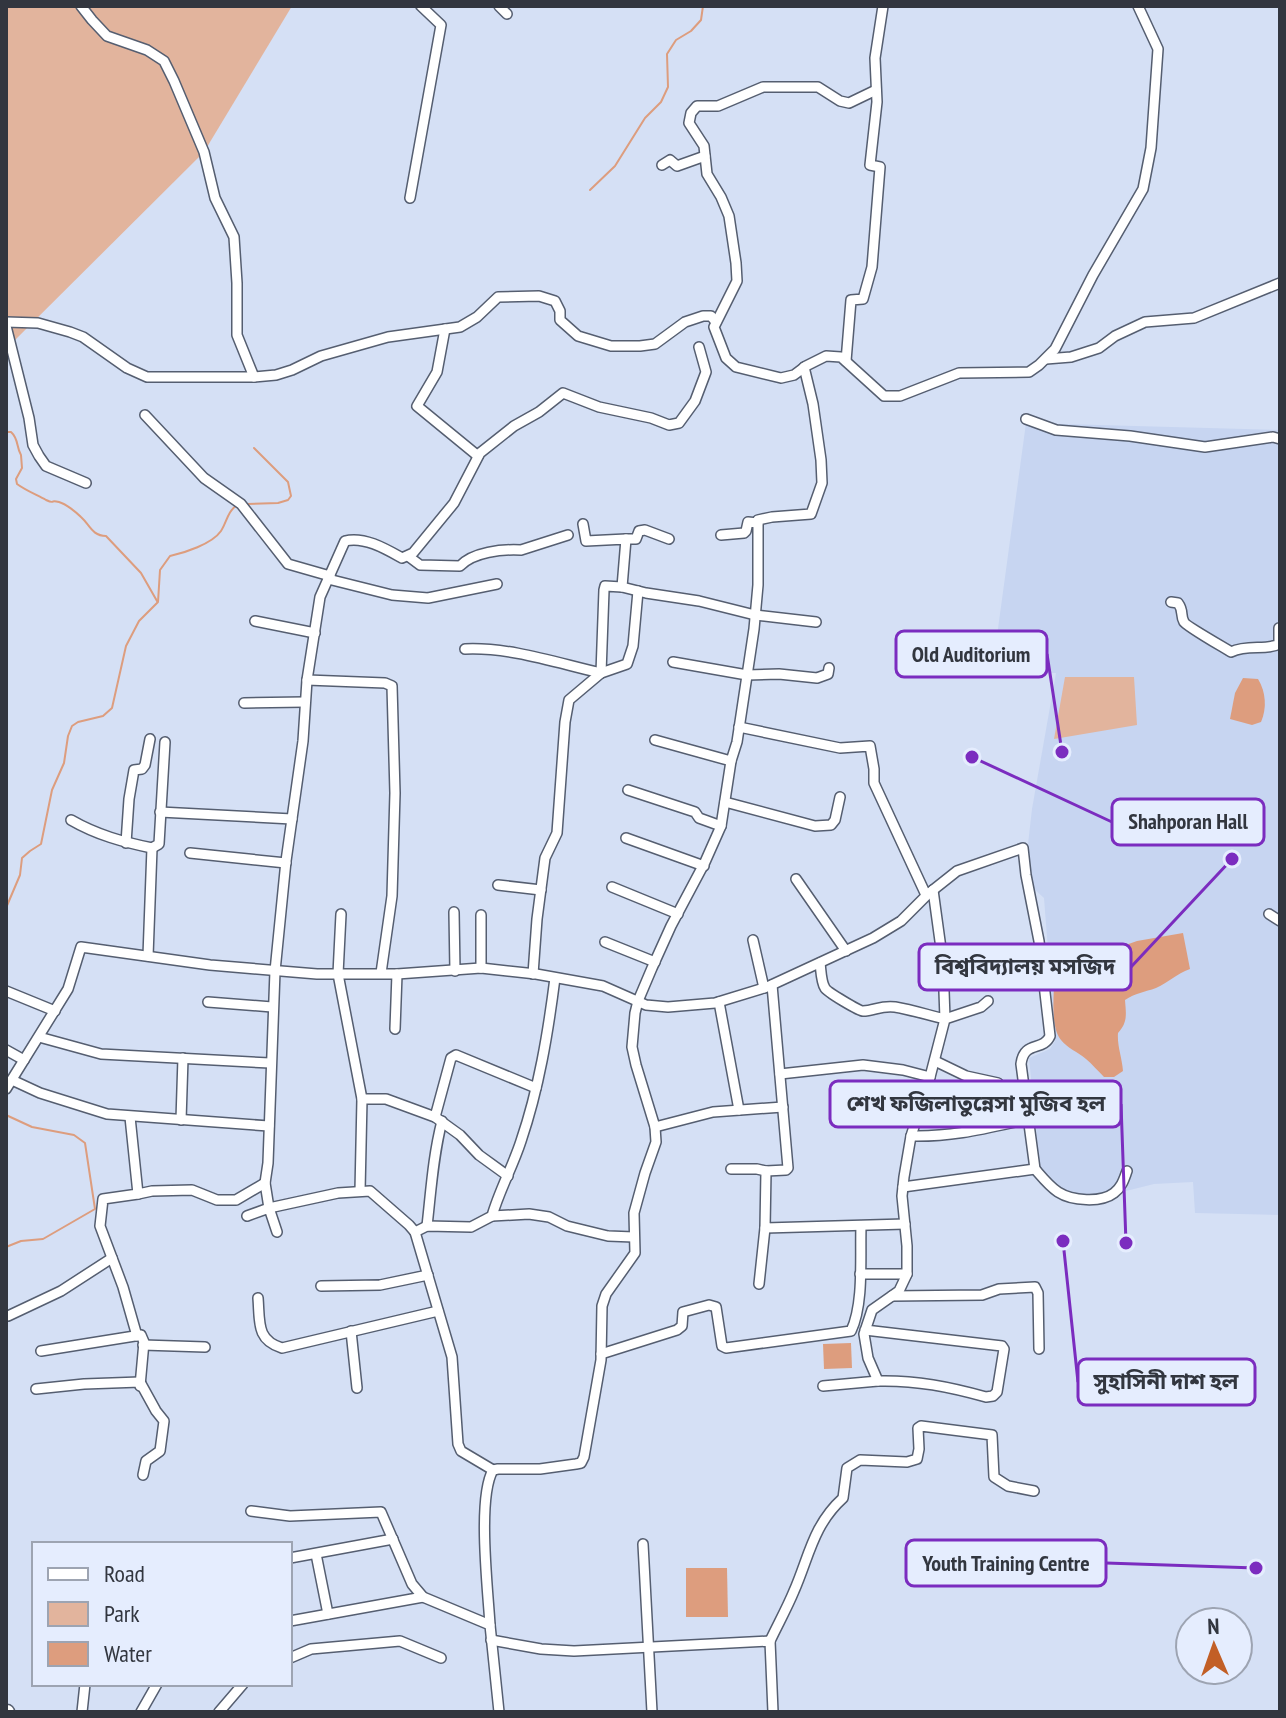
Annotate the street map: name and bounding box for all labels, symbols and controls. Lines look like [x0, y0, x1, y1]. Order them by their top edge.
callout: Old Auditorium [896, 631, 1047, 677]
text: Old Auditorium [912, 640, 1030, 668]
callout: Shahporan Hall [1112, 799, 1264, 845]
text: Shahporan Hall [1128, 807, 1248, 835]
callout: বিশ্ববিদ্যালয় মসজিদ [919, 944, 1131, 990]
text: বিশ্ববিদ্যালয় মসজিদ [934, 952, 1116, 980]
callout: শেখ ফজিলাতুন্নেসা মুজিব হল [830, 1081, 1121, 1127]
text: শেখ ফজিলাতুন্নেসা মুজিব হল [847, 1089, 1106, 1117]
callout: সুহাসিনী দাশ হল [1078, 1359, 1255, 1405]
text: সুহাসিনী দাশ হল [1093, 1367, 1239, 1395]
callout: Youth Training Centre [906, 1540, 1106, 1586]
legend [32, 1542, 292, 1686]
text: Youth Training Centre [921, 1549, 1090, 1577]
text: Road [104, 1558, 145, 1589]
text: Park [104, 1598, 140, 1629]
north arrow [1174, 1606, 1254, 1686]
text: N [1207, 1612, 1220, 1640]
text: Water [104, 1638, 152, 1669]

